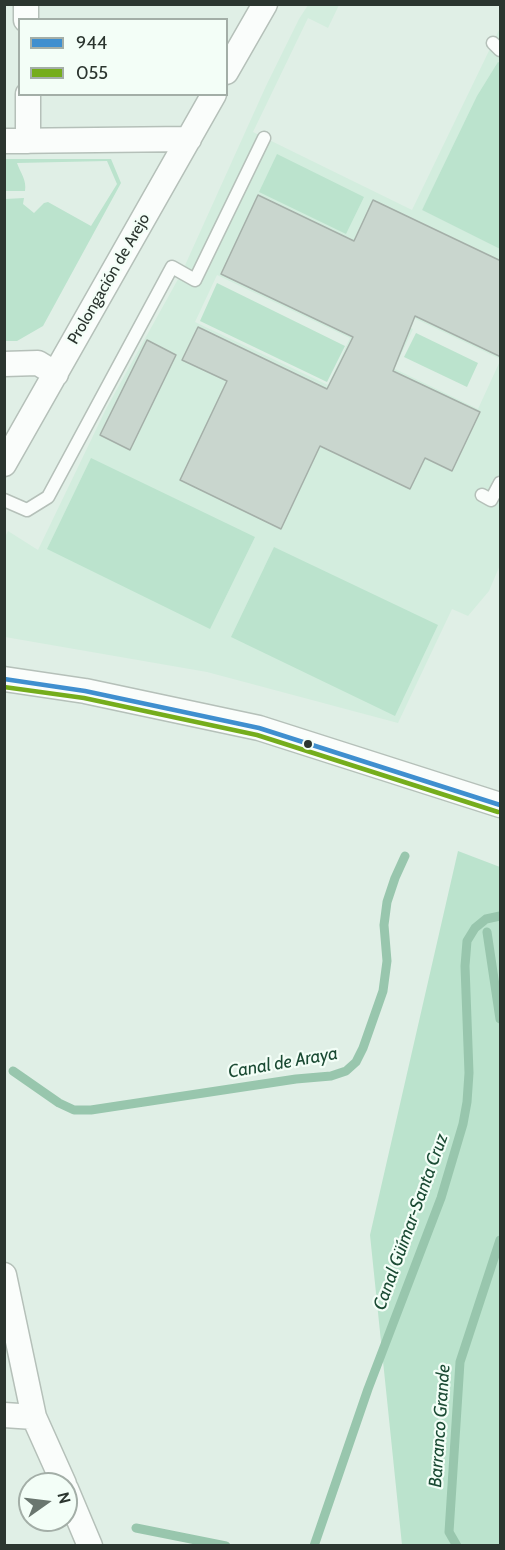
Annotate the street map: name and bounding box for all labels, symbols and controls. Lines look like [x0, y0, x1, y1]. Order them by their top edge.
legend [18, 18, 228, 96]
text: 944 [76, 32, 107, 54]
text: 055 [76, 62, 108, 84]
street label: Prolongación de Arejo [64, 210, 154, 348]
unlabelled marker [302, 738, 314, 750]
water label: Canal de Araya [226, 1043, 340, 1083]
water label: Canal Güímar-Santa Cruz [369, 1131, 453, 1313]
water label: Barranco Grande [425, 1364, 455, 1488]
north arrow [18, 1472, 78, 1532]
text: N [53, 1490, 75, 1506]

